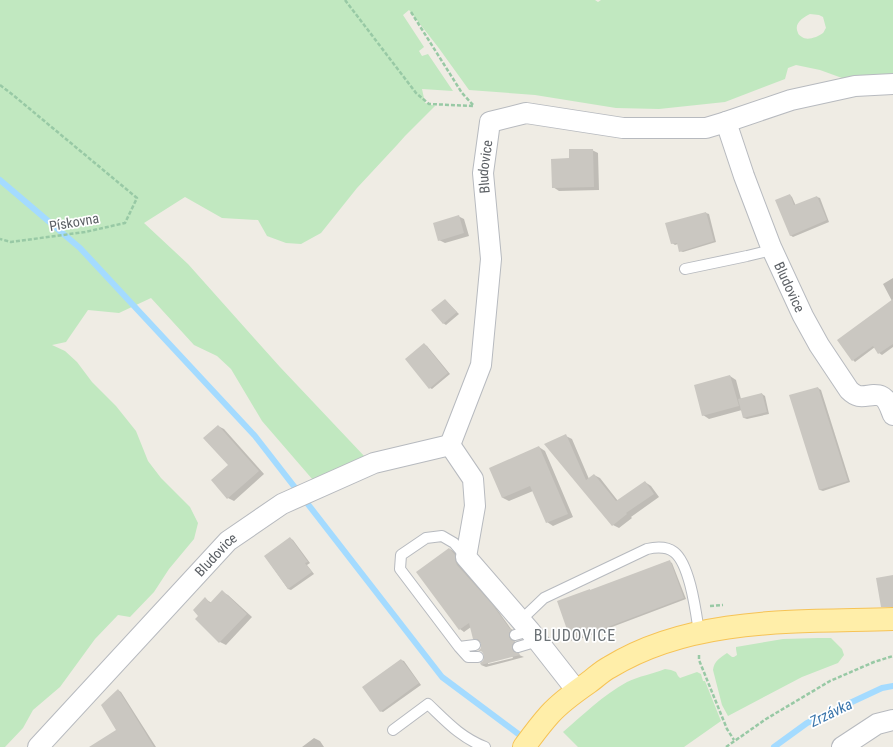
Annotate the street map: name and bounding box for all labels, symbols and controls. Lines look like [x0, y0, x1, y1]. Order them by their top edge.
street label: Bludovice [475, 139, 496, 194]
street label: Pískovna [48, 210, 100, 234]
street label: Bludovice [771, 259, 808, 315]
street label: Bludovice [192, 529, 240, 580]
district label: BLUDOVICE [534, 626, 616, 645]
water label: Zrzávka [806, 695, 855, 731]

